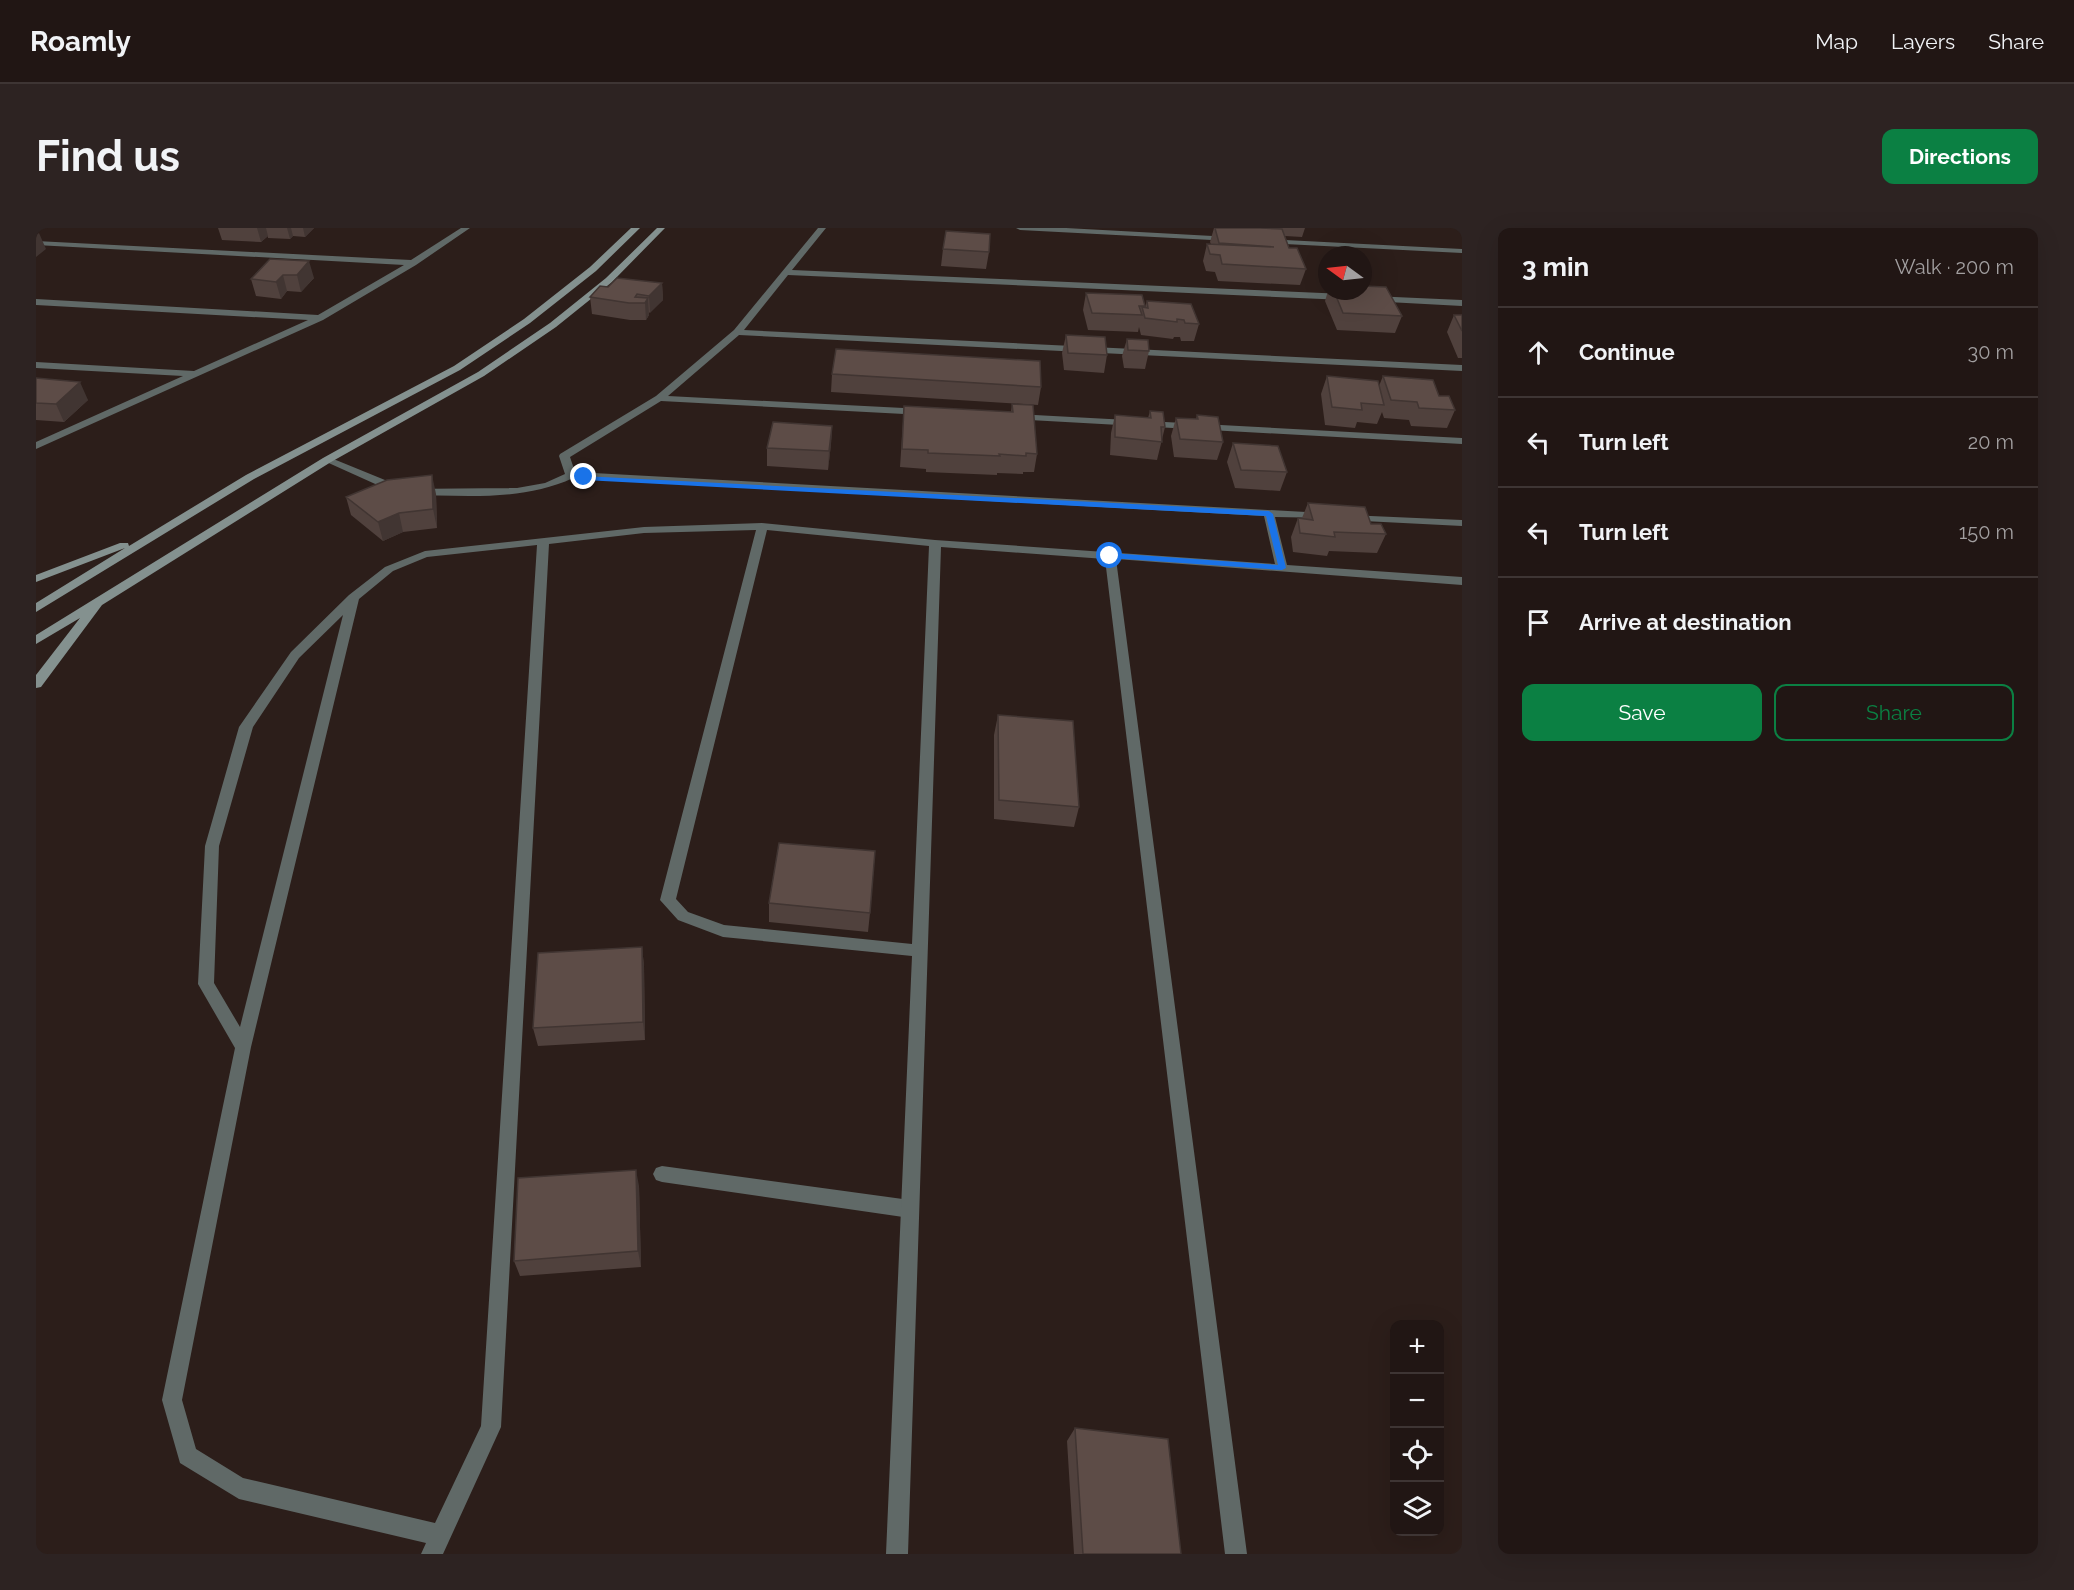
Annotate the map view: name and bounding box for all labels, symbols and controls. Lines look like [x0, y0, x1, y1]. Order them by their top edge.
text: Roamly [30, 25, 131, 58]
text: Map [1815, 29, 1858, 54]
text: Layers [1891, 29, 1955, 54]
text: Share [1988, 29, 2044, 54]
button: Directions [1882, 129, 2038, 184]
text: Find us [36, 132, 180, 181]
north arrow [1318, 246, 1372, 300]
text: 3 min [1522, 252, 1589, 282]
text: Walk · 200 m [1895, 255, 2014, 279]
icon: ahead [1522, 336, 1555, 369]
text: Continue [1579, 339, 1675, 365]
text: 30 m [1968, 340, 2014, 364]
icon: left [1522, 426, 1555, 459]
text: Turn left [1579, 429, 1669, 455]
text: 20 m [1968, 430, 2014, 454]
route end [570, 463, 596, 489]
icon: left [1522, 516, 1555, 549]
text: Turn left [1579, 519, 1669, 545]
text: 150 m [1959, 520, 2014, 544]
route start [1096, 542, 1122, 568]
icon: arrive [1522, 606, 1555, 639]
text: Arrive at destination [1579, 609, 1792, 635]
button: Save [1522, 684, 1762, 741]
button: Share [1774, 684, 2014, 741]
map controls [1390, 1320, 1444, 1536]
button: + [1390, 1320, 1444, 1374]
button: − [1390, 1374, 1444, 1428]
button: locate [1390, 1428, 1444, 1482]
button: layers [1390, 1482, 1444, 1536]

